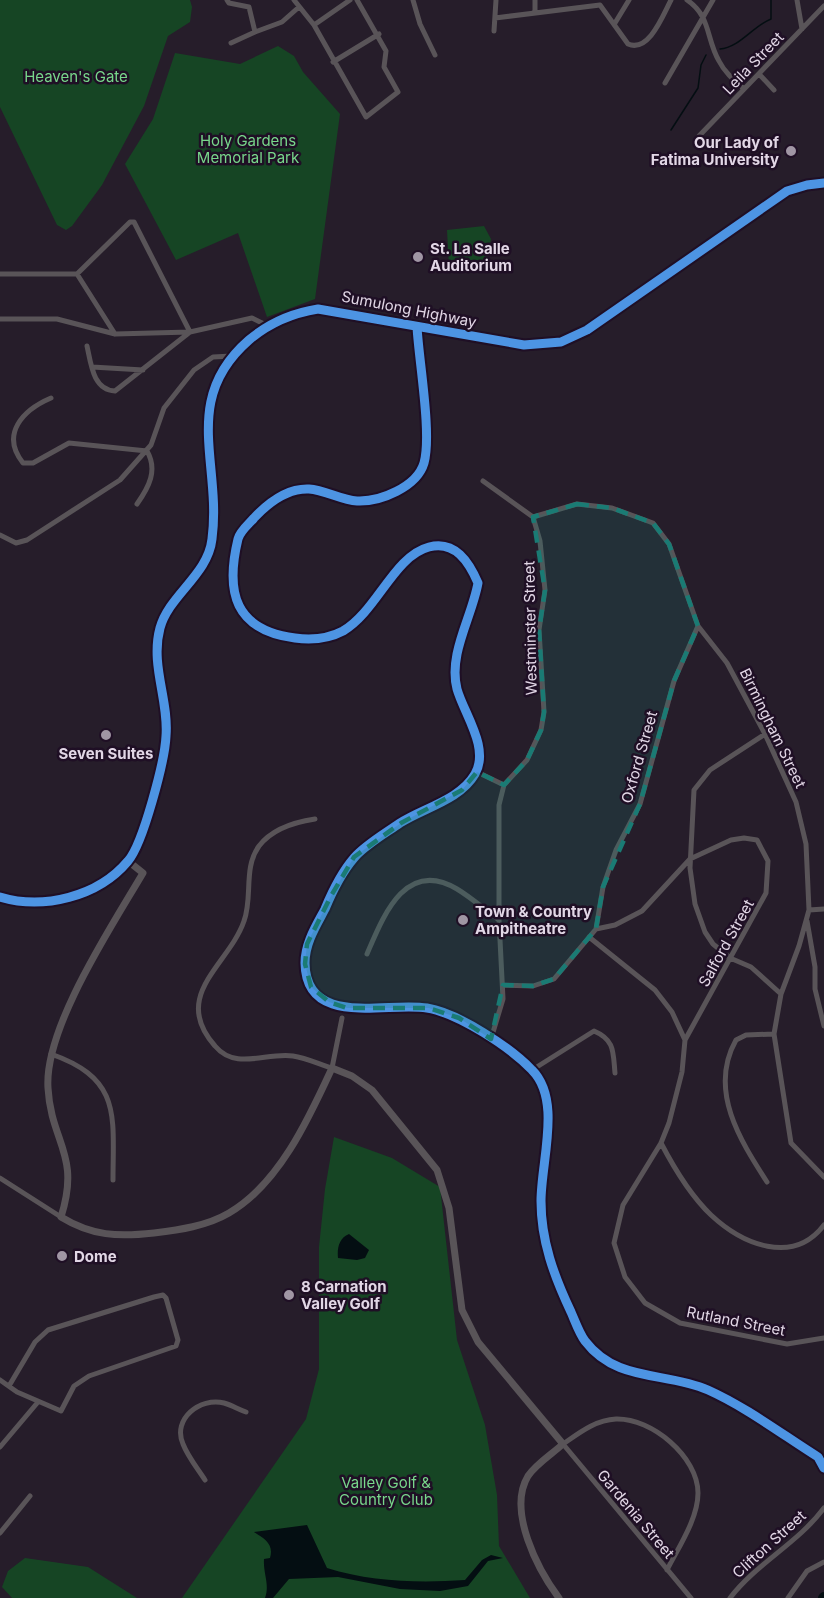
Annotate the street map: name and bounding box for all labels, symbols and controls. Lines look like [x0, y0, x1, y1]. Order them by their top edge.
street label: Leila Street [719, 28, 787, 98]
park label: Heaven's Gate [24, 67, 128, 86]
park label: Holy Gardens Memorial Park [197, 131, 300, 167]
place label: Our Lady of Fatima University [651, 133, 779, 169]
marker: Our Lady of Fatima University [784, 144, 798, 158]
place label: St. La Salle Auditorium [430, 239, 512, 275]
marker: St. La Salle Auditorium [411, 250, 425, 264]
street label: Sumulong Highway [340, 287, 479, 332]
street label: Westminster Street [519, 560, 541, 696]
street label: Birmingham Street [736, 665, 810, 791]
street label: Oxford Street [617, 709, 661, 805]
marker: Seven Suites [99, 728, 113, 742]
place label: Seven Suites [59, 744, 153, 763]
street label: Salford Street [694, 896, 758, 990]
place label: Town & Country Ampitheatre [475, 902, 592, 938]
marker: Town & Country Ampitheatre [456, 913, 470, 927]
place label: Dome [74, 1247, 117, 1266]
marker: Dome [55, 1249, 69, 1263]
place label: 8 Carnation Valley Golf [301, 1277, 386, 1313]
marker: 8 Carnation Valley Golf [282, 1288, 296, 1302]
street label: Rutland Street [685, 1302, 787, 1340]
street label: Gardenia Street [593, 1466, 679, 1562]
park label: Valley Golf & Country Club [339, 1473, 433, 1509]
street label: Clifton Street [728, 1506, 810, 1582]

